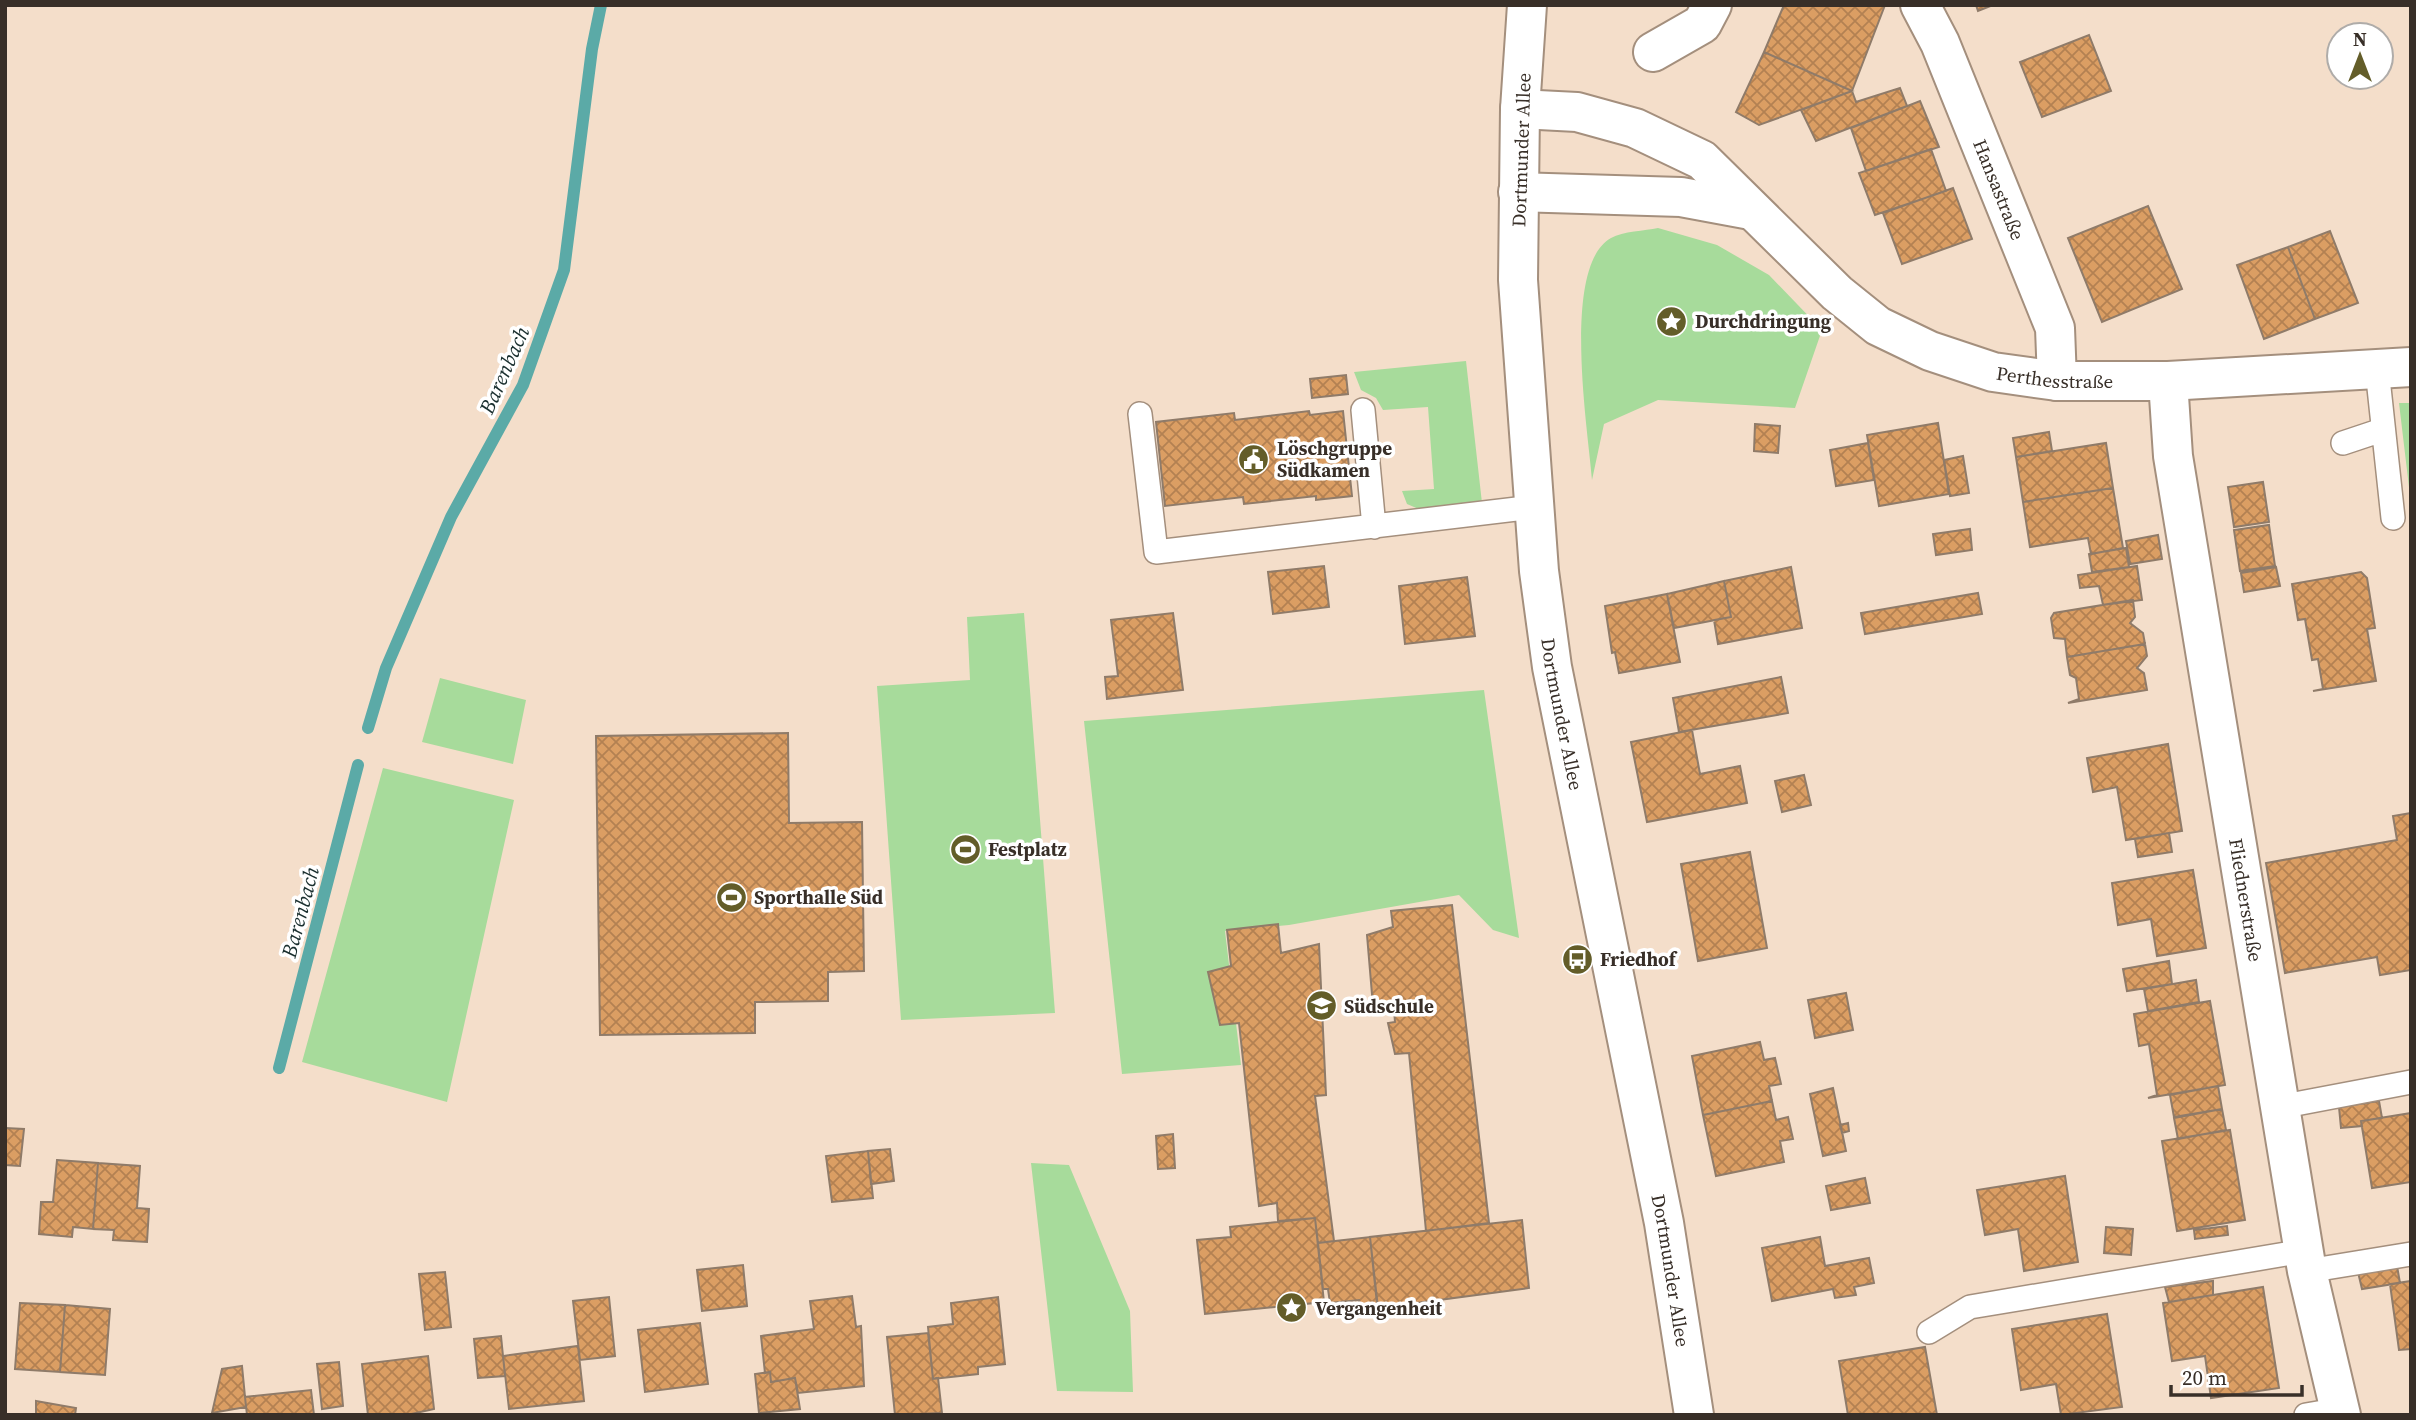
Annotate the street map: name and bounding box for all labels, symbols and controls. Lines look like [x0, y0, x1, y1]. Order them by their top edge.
north arrow [2325, 21, 2395, 91]
text: N [2353, 26, 2367, 52]
street label: Dortmunder Allee [1505, 72, 1537, 228]
street label: Hansastraße [1967, 135, 2031, 244]
place icon: Durchdringung [1655, 304, 1689, 338]
place label: Durchdringung [1695, 308, 1832, 334]
water label: Barenbach [471, 321, 536, 419]
street label: Perthesstraße [1995, 360, 2113, 394]
place label: Löschgruppe Südkamen [1277, 435, 1392, 483]
public building icon: Löschgruppe Südkamen [1237, 442, 1271, 476]
street label: Dortmunder Allee [1535, 636, 1590, 792]
sports icon: Festplatz [948, 832, 982, 866]
place label: Festplatz [988, 836, 1067, 862]
street label: Fliednerstraße [2223, 836, 2269, 964]
water label: Barenbach [274, 863, 326, 962]
sports icon: Sporthalle Süd [714, 880, 748, 914]
place label: Sporthalle Süd [754, 884, 883, 910]
bus stop icon: Friedhof [1560, 942, 1594, 976]
place label: Friedhof [1600, 946, 1678, 972]
school or university icon: Südschule [1304, 989, 1338, 1023]
place label: Südschule [1344, 993, 1434, 1019]
street label: Dortmunder Allee [1645, 1192, 1696, 1349]
place icon: Vergangenheit [1275, 1291, 1309, 1325]
place label: Vergangenheit [1315, 1295, 1442, 1321]
scale bar [2171, 1354, 2302, 1398]
text: 20 m [2182, 1363, 2227, 1392]

